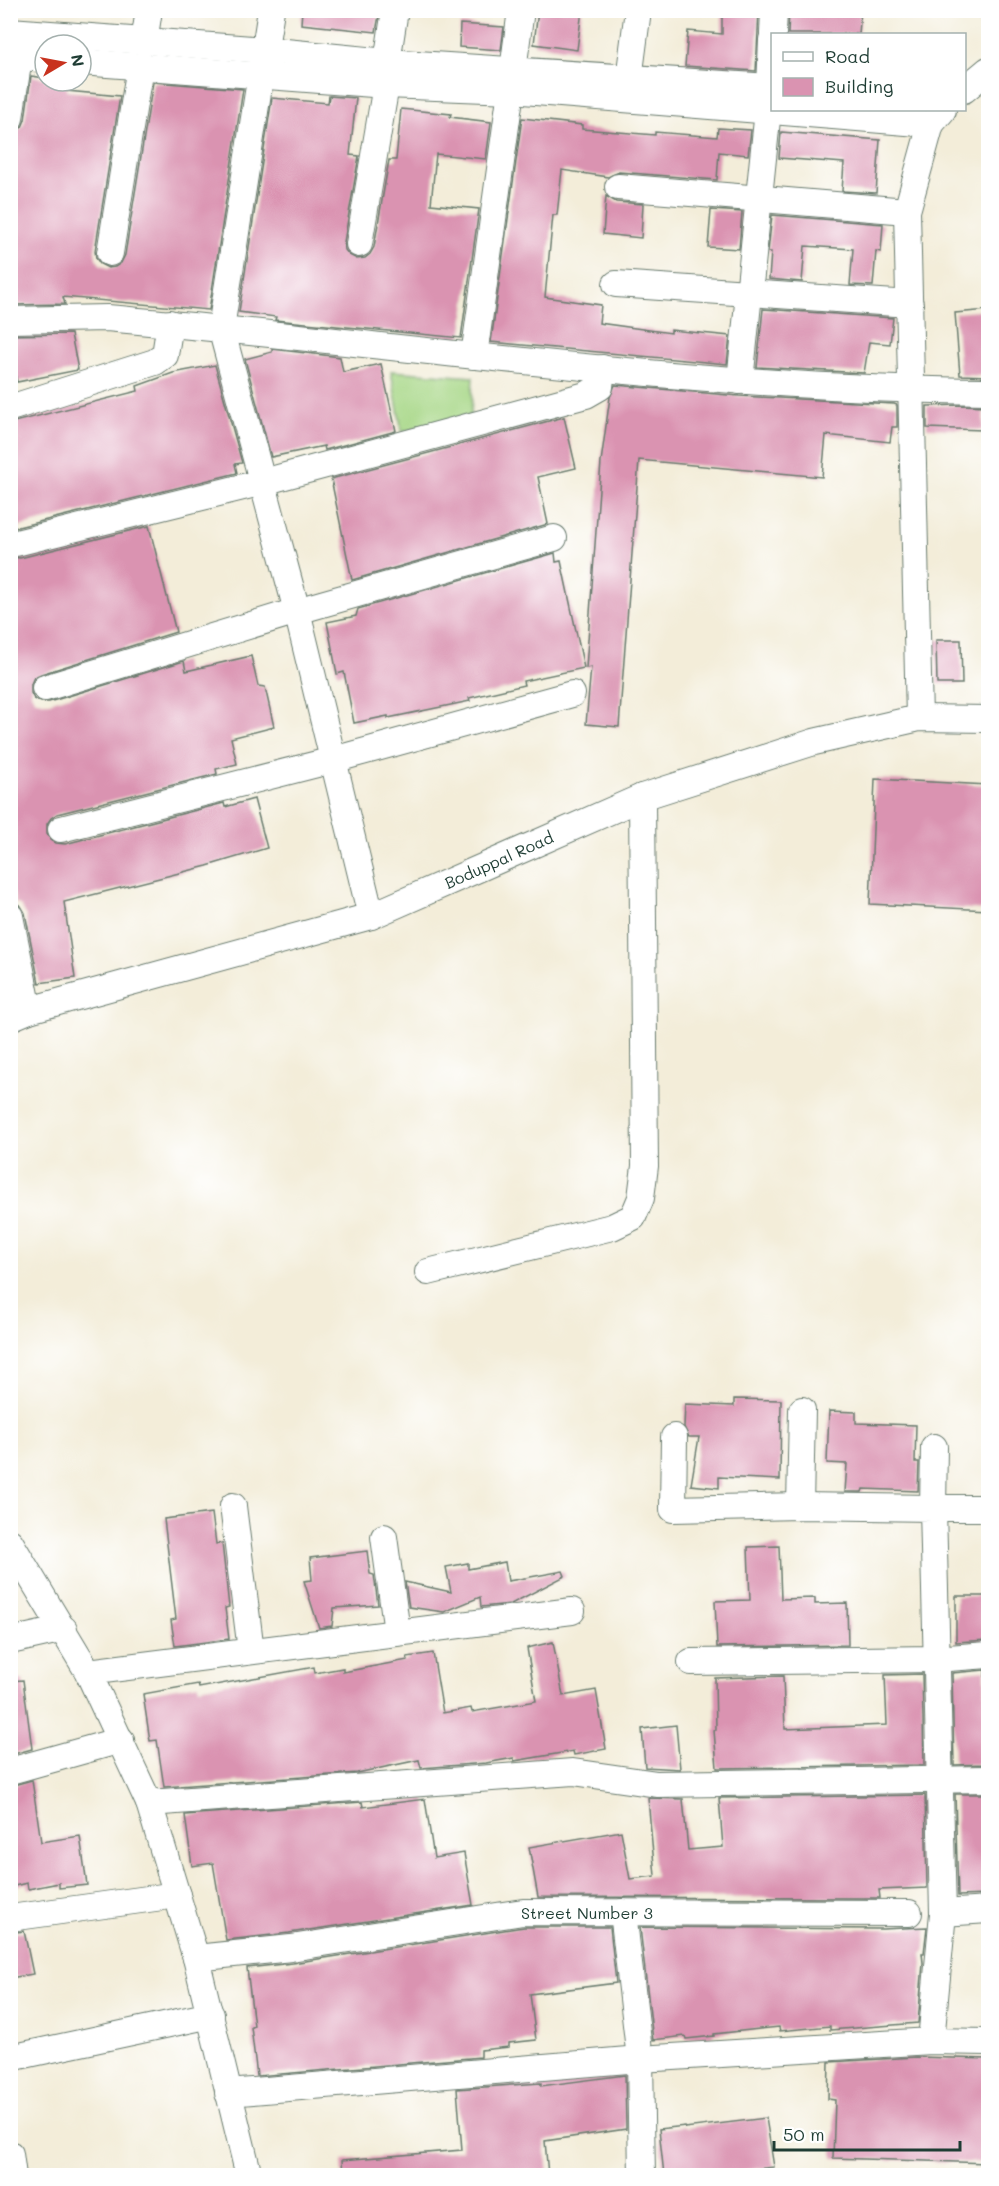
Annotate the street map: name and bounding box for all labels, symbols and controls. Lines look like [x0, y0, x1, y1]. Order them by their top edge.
north arrow [33, 33, 93, 93]
legend [771, 33, 966, 111]
text: Road [825, 44, 870, 68]
text: N [67, 52, 90, 68]
text: Building [825, 74, 893, 98]
street label: Boduppal Road [441, 826, 557, 893]
street label: Street Number 3 [521, 1902, 653, 1923]
scale bar [774, 2114, 960, 2152]
text: 50 m [783, 2122, 825, 2146]

